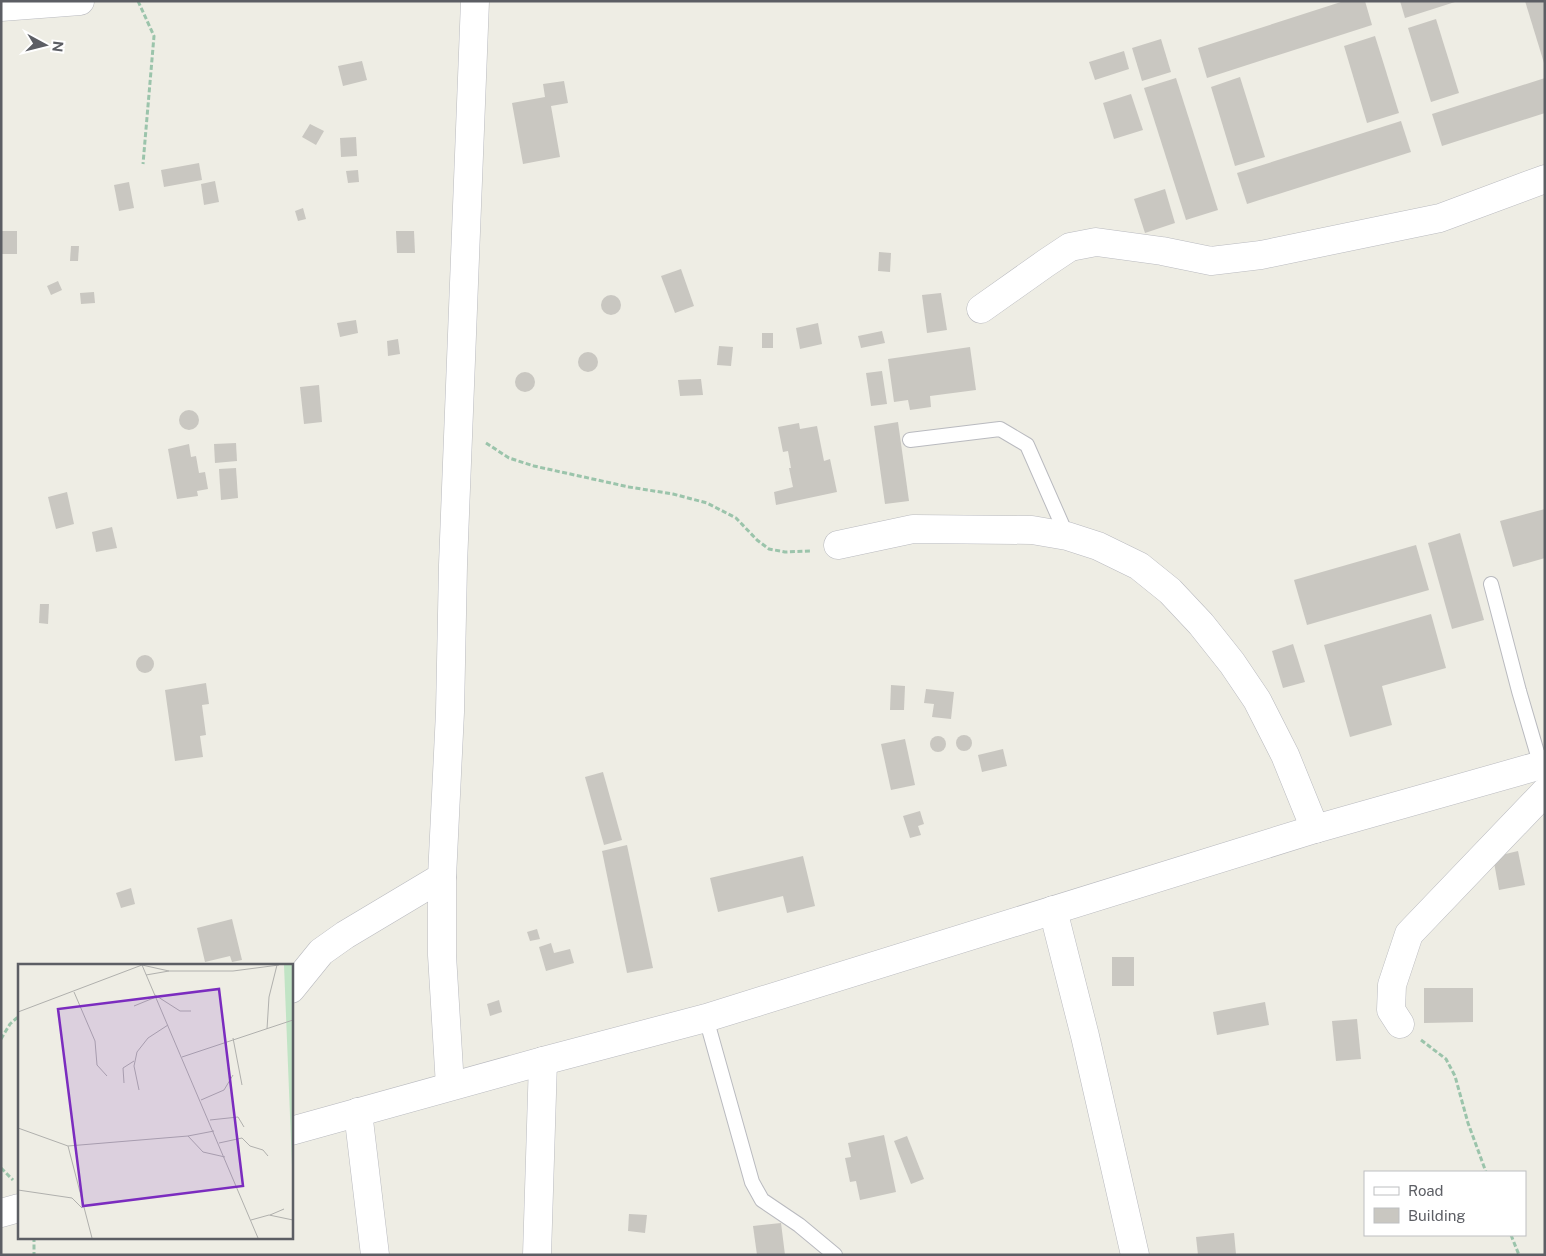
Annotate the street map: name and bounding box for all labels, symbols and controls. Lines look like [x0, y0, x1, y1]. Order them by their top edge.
north arrow [20, 20, 70, 70]
text: N [49, 40, 67, 53]
inset map [18, 964, 292, 1238]
legend [1364, 1171, 1526, 1236]
text: Road [1408, 1182, 1444, 1199]
text: Building [1408, 1207, 1466, 1224]

